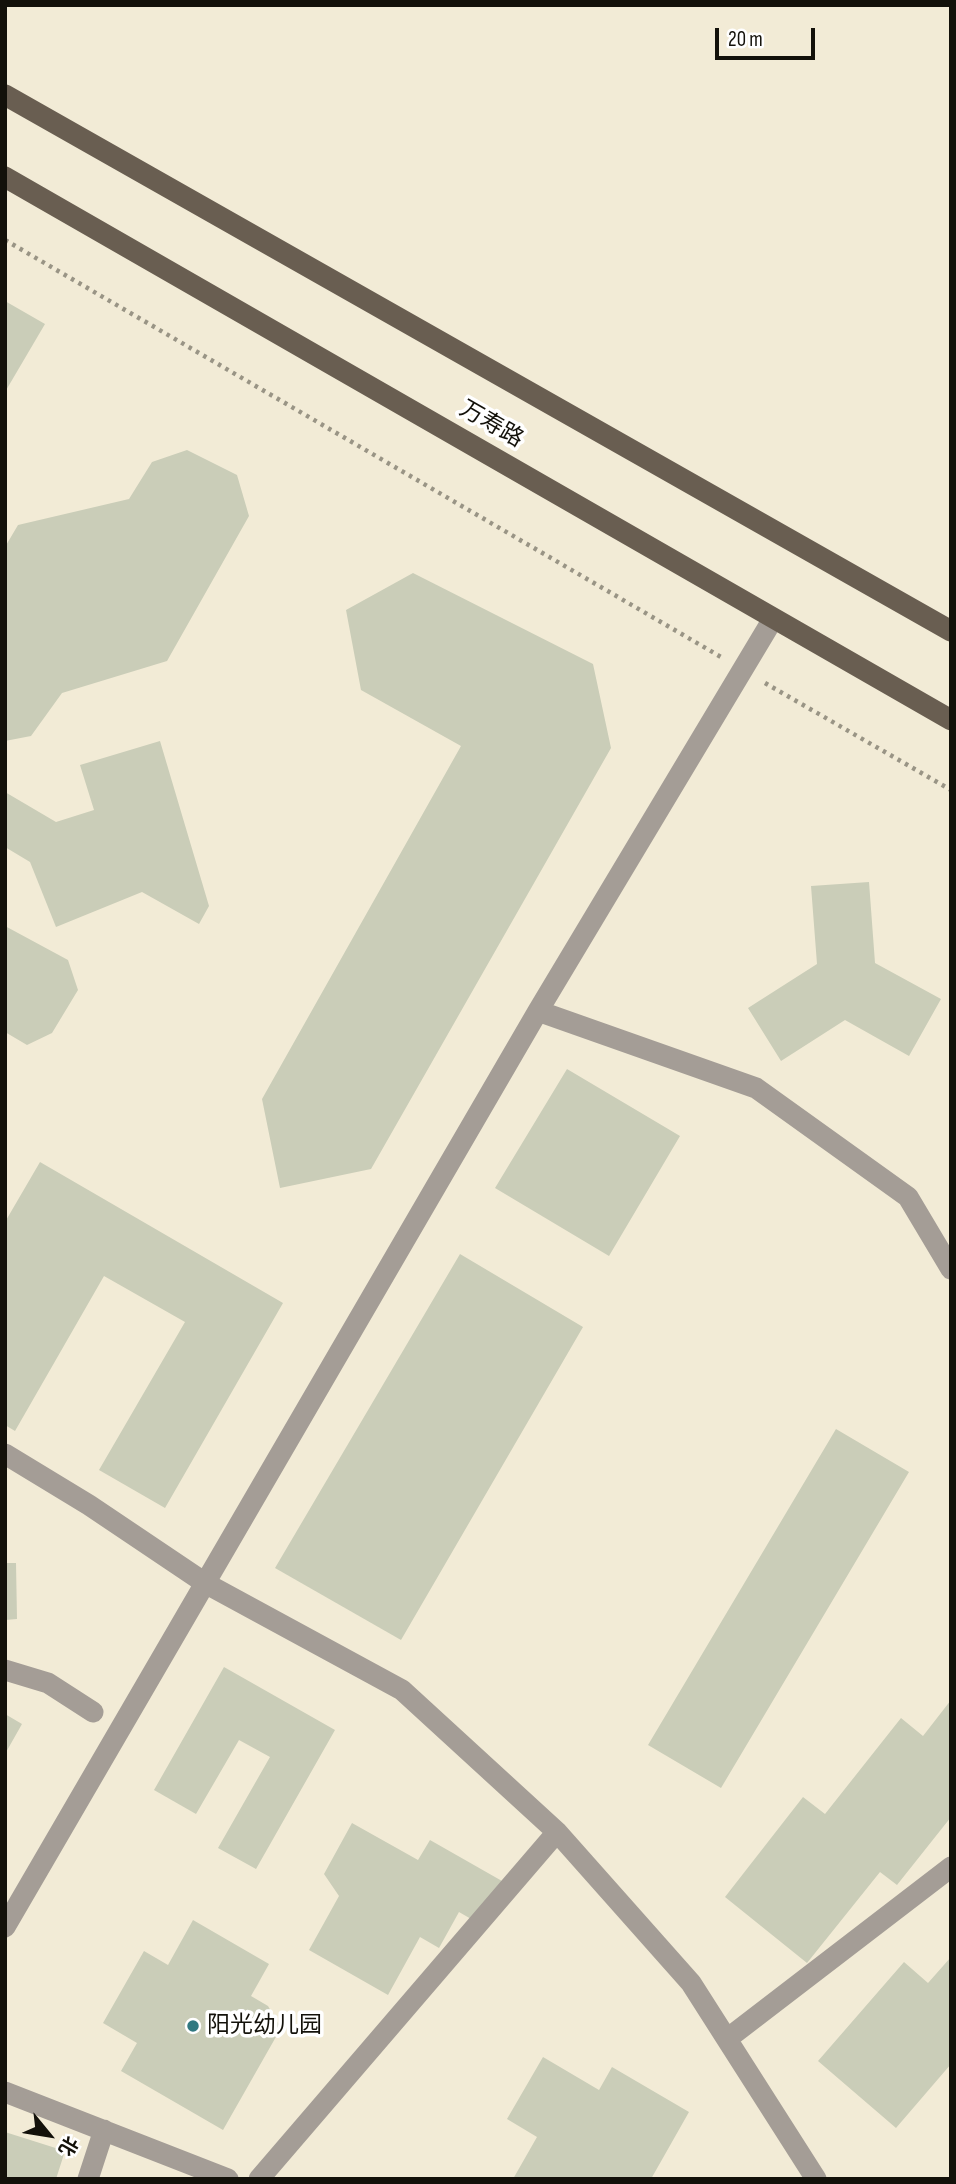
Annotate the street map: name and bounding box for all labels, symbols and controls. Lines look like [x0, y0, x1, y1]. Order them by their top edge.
scale bar [718, 14, 818, 58]
text: 20 m [728, 27, 763, 52]
street label: 万寿路 [454, 396, 528, 454]
place label: 阳光幼儿园 [207, 2012, 322, 2040]
marker: 阳光幼儿园 [185, 2018, 201, 2034]
north arrow [14, 2100, 84, 2170]
text: 北 [53, 2132, 82, 2160]

